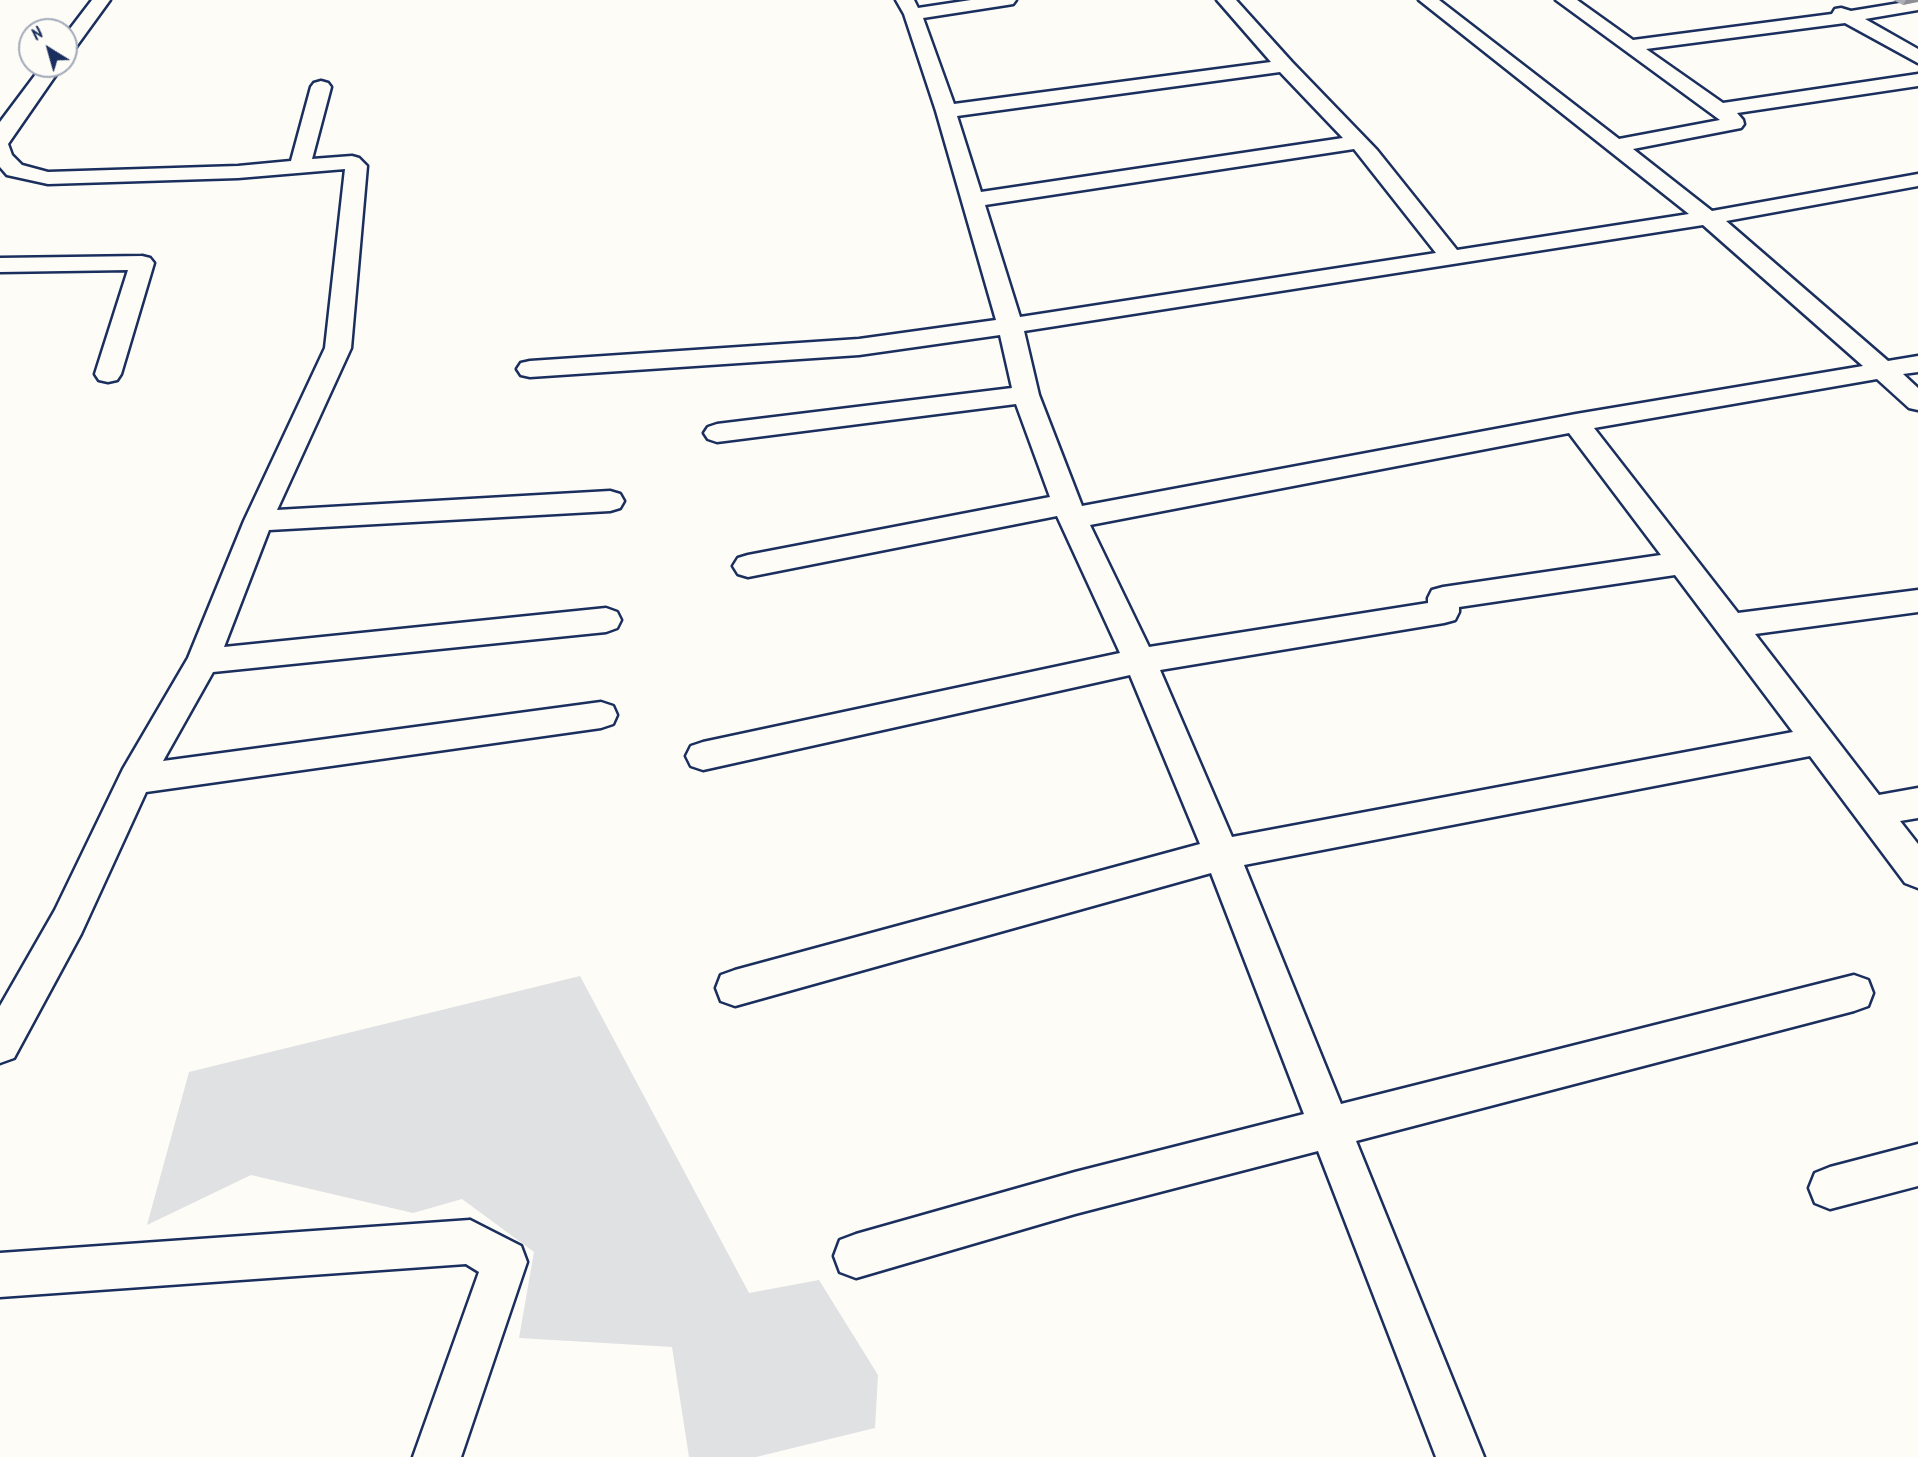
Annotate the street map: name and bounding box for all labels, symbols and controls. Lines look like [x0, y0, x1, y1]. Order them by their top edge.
north arrow [18, 18, 78, 78]
text: N [27, 22, 50, 48]

